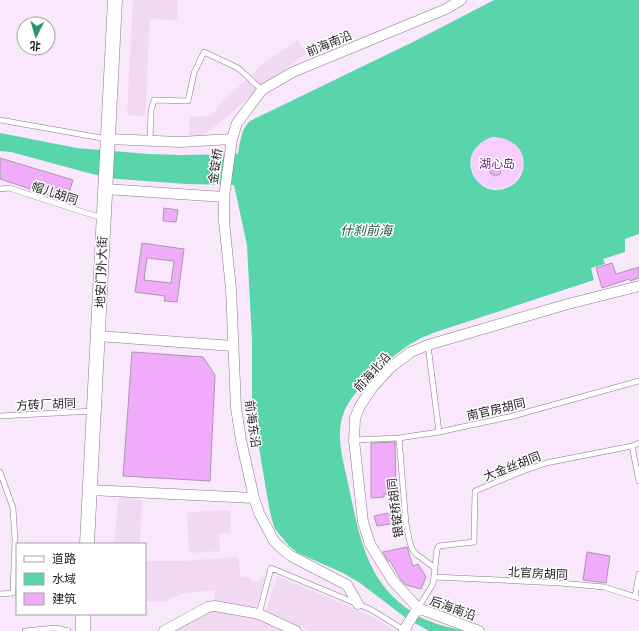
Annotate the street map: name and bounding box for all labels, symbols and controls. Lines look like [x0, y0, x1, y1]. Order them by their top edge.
north arrow [16, 16, 56, 56]
street label: 前海南沿 [303, 25, 355, 61]
text: 北 [29, 38, 41, 54]
street label: 金锭桥 [203, 147, 227, 185]
park label: 湖心岛 [479, 154, 515, 173]
street label: 帽儿胡同 [29, 177, 81, 209]
water label: 什刹前海 [340, 220, 394, 240]
street label: 地安门外大街 [90, 236, 112, 308]
street label: 前海北沿 [349, 348, 395, 396]
street label: 方砖厂胡同 [16, 393, 76, 415]
street label: 南官房胡同 [465, 393, 527, 425]
street label: 前海东沿 [240, 399, 266, 449]
street label: 大金丝胡同 [481, 446, 543, 486]
street label: 银锭桥胡同 [382, 477, 408, 539]
legend [16, 543, 146, 615]
text: 道路 [52, 549, 76, 568]
street label: 北官房胡同 [508, 562, 568, 584]
text: 水域 [52, 569, 76, 588]
text: 建筑 [52, 589, 76, 608]
street label: 后海南沿 [427, 591, 479, 625]

